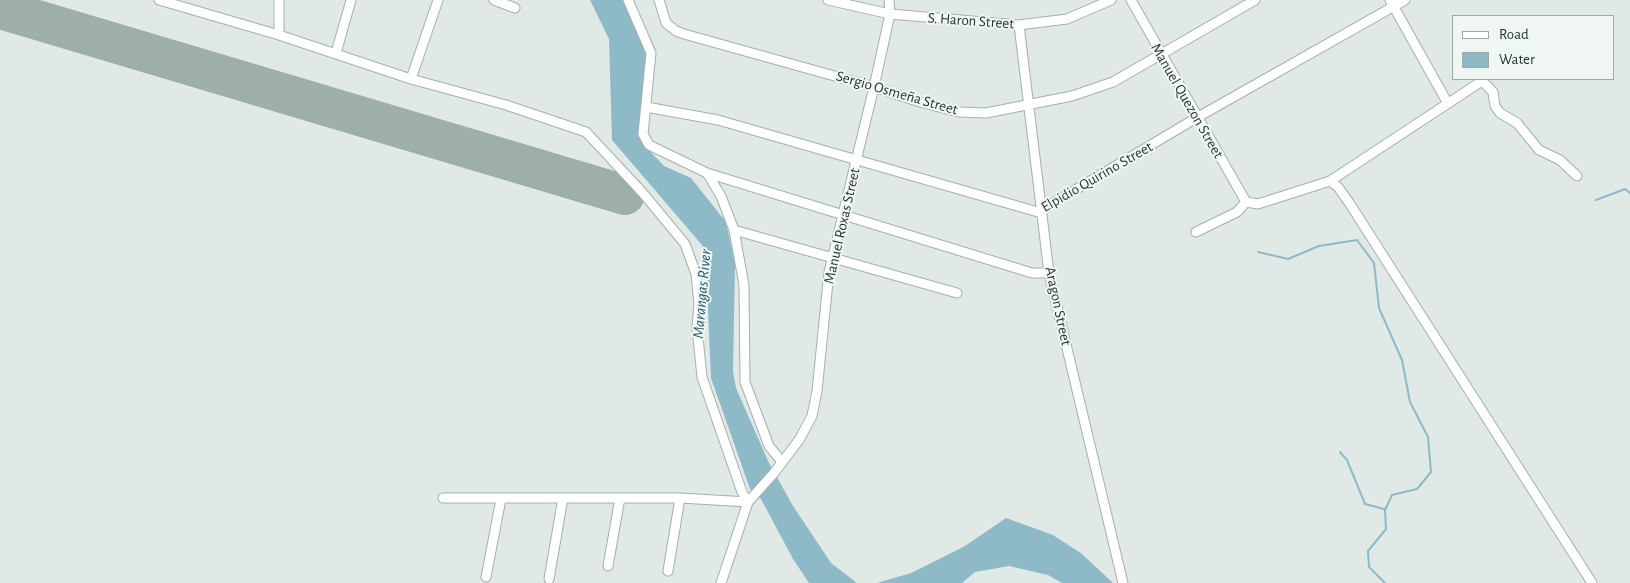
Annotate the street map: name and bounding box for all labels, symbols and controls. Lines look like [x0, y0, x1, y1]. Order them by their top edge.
street label: S. Haron Street [927, 9, 1015, 33]
legend [1452, 15, 1615, 80]
text: Road [1499, 27, 1529, 42]
street label: Manuel Quezon Street [1147, 40, 1227, 162]
text: Water [1499, 52, 1535, 67]
street label: Sergio Osmeña Street [834, 67, 960, 119]
street label: Elpidio Quirino Street [1038, 138, 1156, 216]
street label: Manuel Roxas Street [820, 166, 864, 286]
water label: Marangas River [689, 249, 715, 339]
street label: Aragon Street [1041, 265, 1075, 347]

